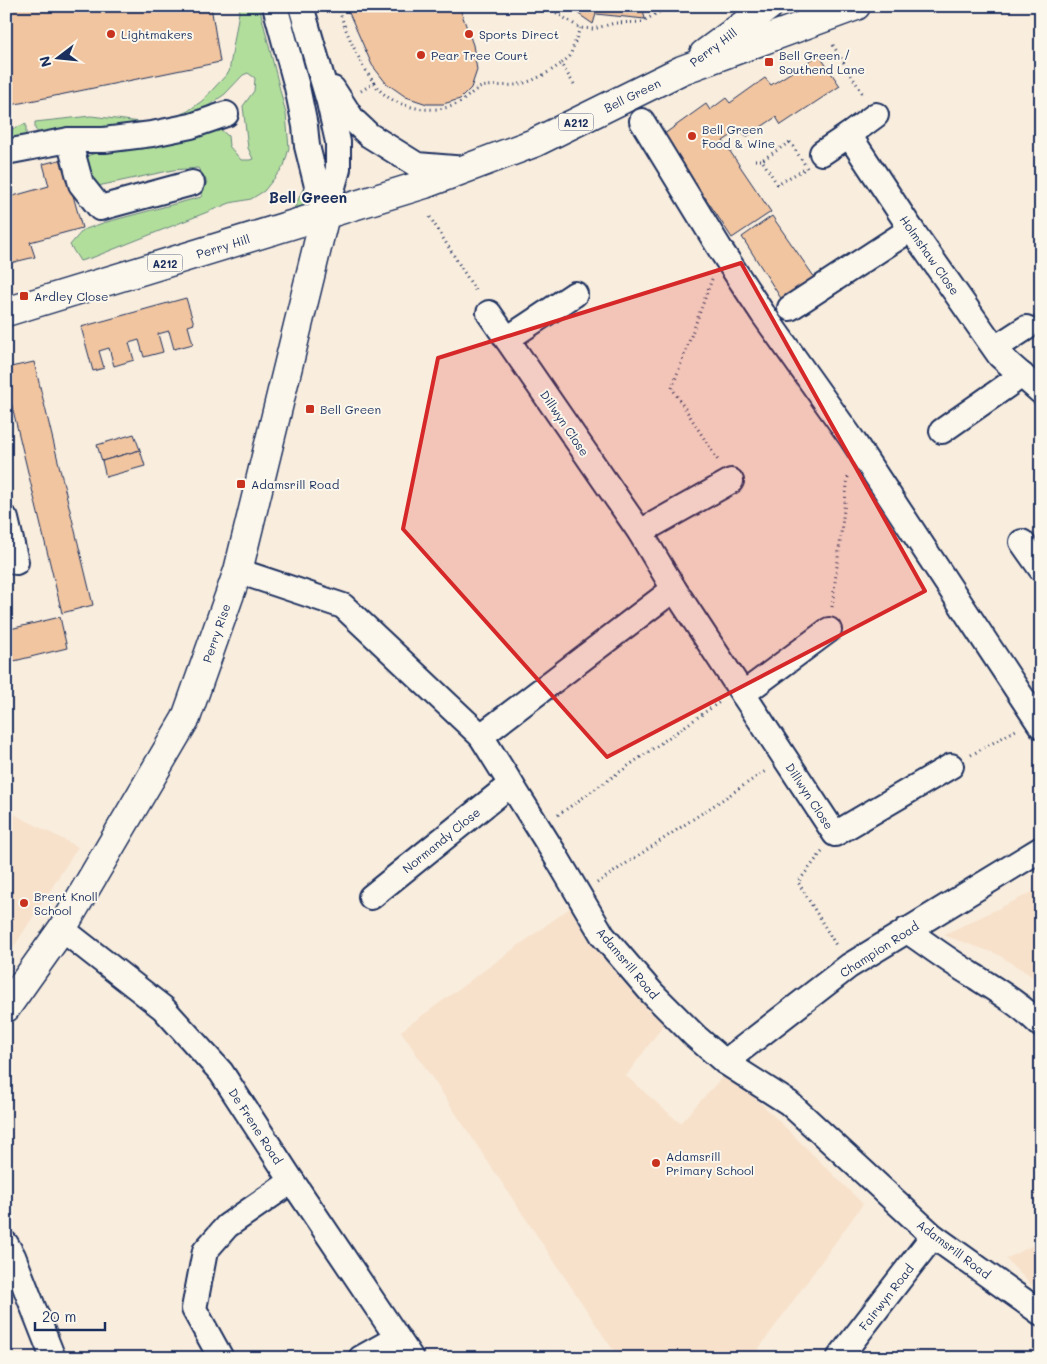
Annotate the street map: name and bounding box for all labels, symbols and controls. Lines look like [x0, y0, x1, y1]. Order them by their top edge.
street label: Perry Hill [686, 24, 740, 70]
place label: Lightmakers [121, 26, 193, 42]
place label: Sports Direct [479, 26, 559, 42]
marker: Lightmakers [105, 28, 117, 40]
marker: Sports Direct [463, 28, 475, 40]
north arrow [32, 32, 82, 82]
place label: Pear Tree Court [431, 47, 528, 63]
place label: Bell Green / Southend Lane [779, 47, 865, 77]
marker: Pear Tree Court [415, 49, 427, 61]
text: N [34, 54, 56, 69]
marker: Bell Green / Southend Lane [763, 56, 775, 68]
street label: Bell Green [601, 74, 663, 116]
road number: A212 [558, 114, 594, 130]
place label: Bell Green Food & Wine [702, 121, 775, 151]
marker: Bell Green Food & Wine [686, 130, 698, 142]
district label: Bell Green [269, 187, 347, 207]
street label: Holmshaw Close [897, 212, 963, 298]
street label: Perry Hill [194, 230, 252, 262]
road number: A212 [148, 254, 182, 272]
place label: Ardley Close [34, 288, 108, 304]
marker: Ardley Close [18, 290, 30, 302]
street label: Dillwyn Close [537, 387, 593, 459]
place label: Bell Green [320, 401, 381, 417]
marker: Bell Green [304, 403, 316, 415]
place label: Adamsrill Road [251, 476, 340, 492]
marker: Adamsrill Road [235, 478, 247, 490]
street label: Perry Rise [198, 601, 234, 665]
street label: Dillwyn Close [783, 760, 837, 832]
street label: Normandy Close [399, 804, 483, 876]
place label: Brent Knoll School [34, 888, 98, 918]
marker: Brent Knoll School [18, 897, 30, 909]
street label: Champion Road [837, 917, 922, 980]
street label: Adamsrill Road [594, 924, 663, 1002]
street label: De Frene Road [225, 1085, 287, 1167]
place label: Adamsrill Primary School [666, 1148, 754, 1178]
marker: Adamsrill Primary School [650, 1157, 662, 1169]
street label: Adamsrill Road [914, 1216, 994, 1282]
street label: Fairwyn Road [855, 1260, 917, 1333]
scale bar [35, 1299, 105, 1331]
text: 20 m [42, 1306, 76, 1326]

